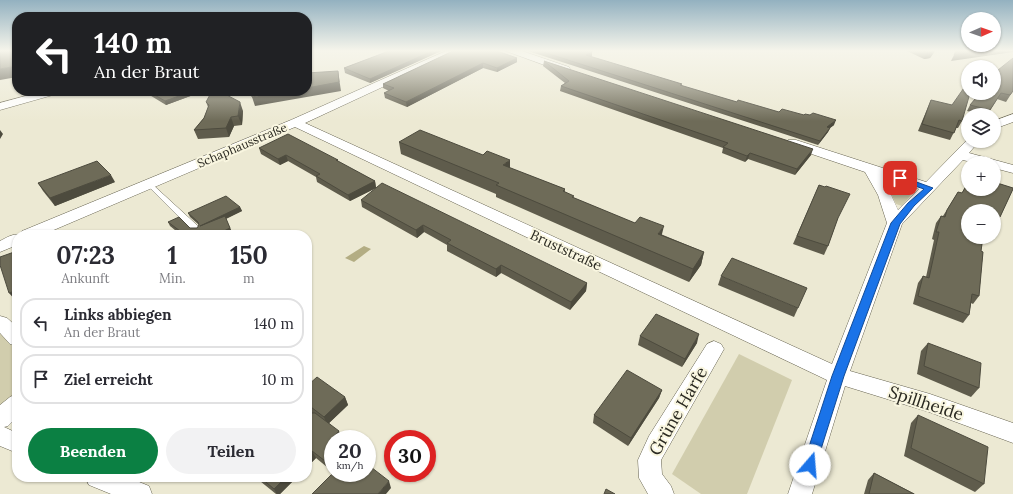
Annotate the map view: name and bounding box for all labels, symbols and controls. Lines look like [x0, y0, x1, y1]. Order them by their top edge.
north arrow [961, 12, 1001, 52]
map controls [961, 12, 1001, 244]
text: 140 m [94, 25, 172, 61]
icon: left [28, 28, 80, 80]
text: An der Braut [94, 60, 200, 83]
button: sound [961, 60, 1001, 100]
button: layers [961, 108, 1001, 148]
street label: Schaphausstraße [195, 119, 290, 171]
button: + [961, 156, 1001, 196]
pin [883, 161, 917, 195]
icon: arrive [889, 167, 911, 189]
button: − [961, 204, 1001, 244]
street label: Bruststraße [527, 226, 605, 275]
text: 07:23 [56, 240, 115, 271]
text: 1 [168, 240, 177, 271]
text: 150 [230, 240, 268, 271]
text: Ankunft [61, 270, 110, 287]
text: Min. [159, 270, 186, 287]
text: m [243, 270, 255, 287]
text: Links abbiegen [64, 305, 172, 324]
icon: left [30, 312, 52, 334]
text: 140 m [254, 314, 294, 333]
text: An der Braut [64, 324, 140, 341]
street label: Grüne Harfe [644, 363, 712, 459]
icon: arrive [30, 368, 52, 390]
text: Ziel erreicht [64, 370, 153, 389]
text: 10 m [262, 370, 294, 389]
street label: Spillheide [886, 381, 966, 425]
button: Beenden [28, 428, 158, 474]
button: Teilen [166, 428, 296, 474]
speed limit sign: 30 [384, 430, 436, 482]
text: 20 [338, 438, 362, 463]
position arrow [789, 444, 831, 486]
text: km/h [336, 459, 364, 472]

